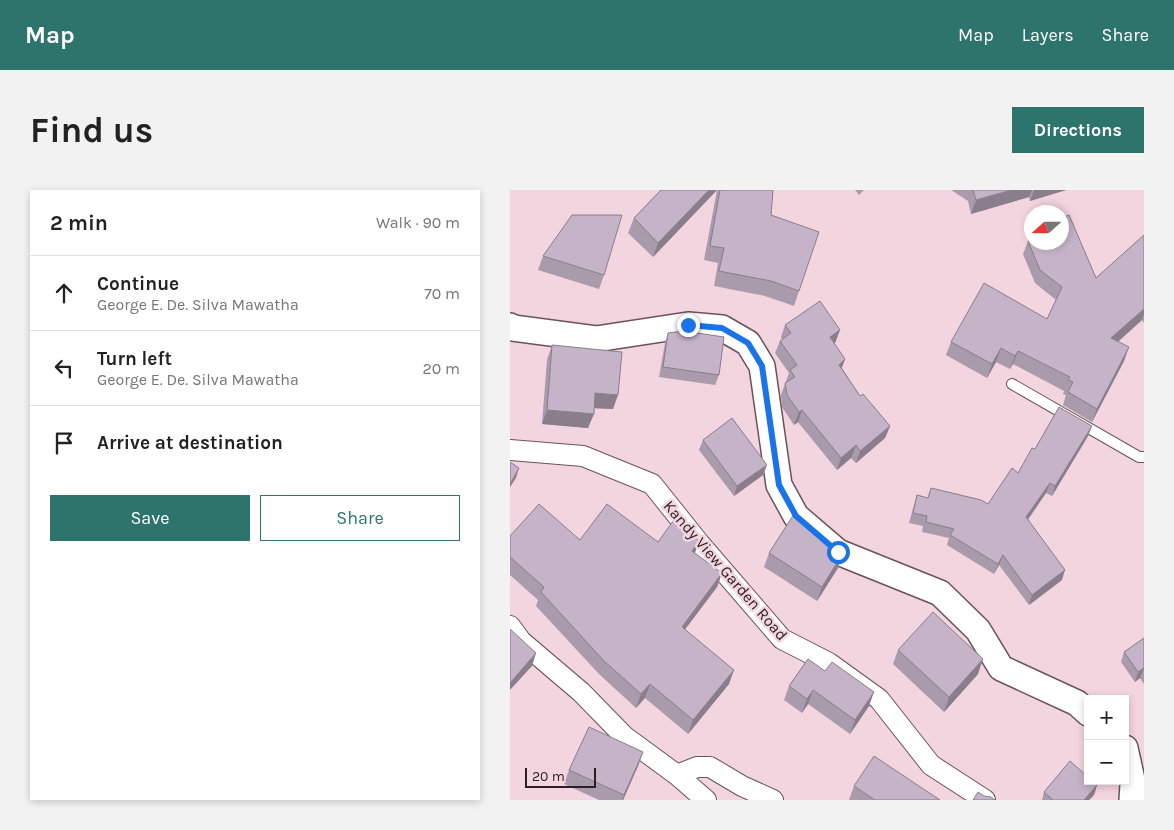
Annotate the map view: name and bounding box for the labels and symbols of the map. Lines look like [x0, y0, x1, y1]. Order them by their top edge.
north arrow [1024, 205, 1069, 250]
route end [677, 314, 700, 337]
street label: Kandy View Garden Road [660, 496, 792, 644]
route start [827, 541, 850, 564]
scale bar [525, 765, 596, 788]

